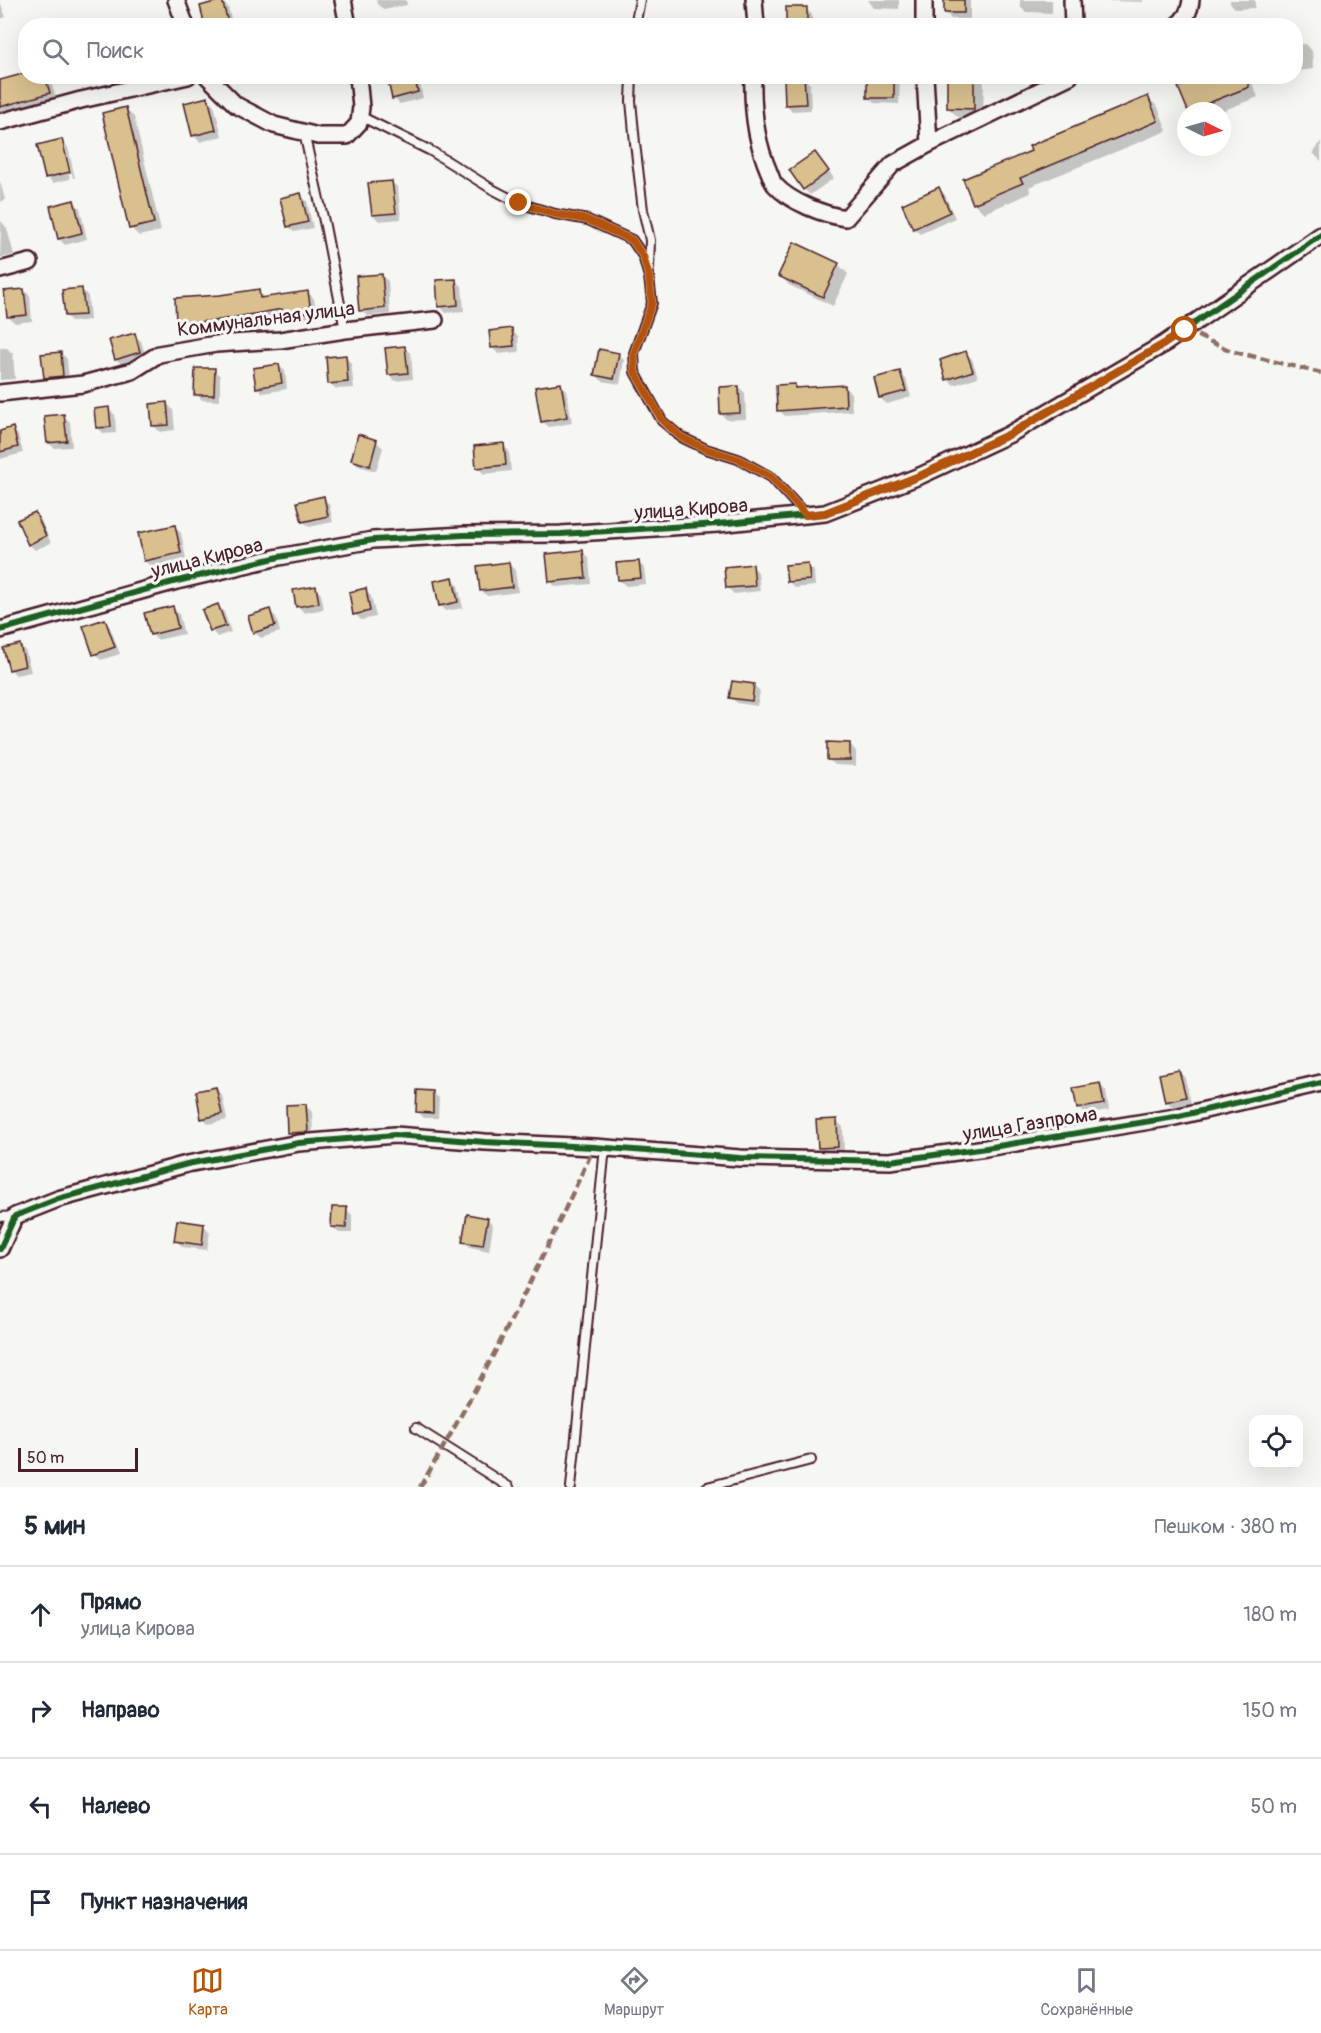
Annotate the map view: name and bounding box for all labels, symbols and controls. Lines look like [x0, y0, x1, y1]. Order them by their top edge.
search box [18, 18, 1303, 84]
icon: search [39, 35, 72, 68]
text: Поиск [87, 37, 144, 65]
north arrow [1177, 102, 1231, 156]
route end [505, 189, 531, 215]
street label: Коммунальная улица [176, 296, 356, 342]
route start [1171, 316, 1197, 342]
street label: улица Кирова [632, 493, 749, 526]
street label: улица Кирова [148, 532, 265, 584]
street label: улица Газпрома [960, 1101, 1099, 1147]
map controls [1249, 1415, 1303, 1469]
button: locate [1249, 1415, 1303, 1469]
scale bar [18, 1445, 138, 1472]
text: 50 m [27, 1448, 64, 1468]
text: 5 мин [24, 1510, 85, 1542]
text: Пешком · 380 m [1155, 1514, 1297, 1539]
text: Прямо [81, 1588, 141, 1616]
icon: ahead [24, 1598, 57, 1631]
text: 180 m [1243, 1602, 1297, 1627]
text: улица Кирова [81, 1616, 195, 1641]
icon: right [24, 1694, 57, 1727]
text: Направо [81, 1696, 160, 1724]
text: 150 m [1243, 1698, 1297, 1723]
icon: left [24, 1790, 57, 1823]
text: Налево [81, 1792, 150, 1820]
text: 50 m [1250, 1794, 1297, 1819]
icon: arrive [24, 1886, 57, 1919]
text: Пункт назначения [81, 1888, 248, 1916]
tab: Карта [188, 1964, 228, 2020]
tab: Маршрут [604, 1964, 664, 2020]
tab: Сохранённые [1041, 1964, 1133, 2020]

